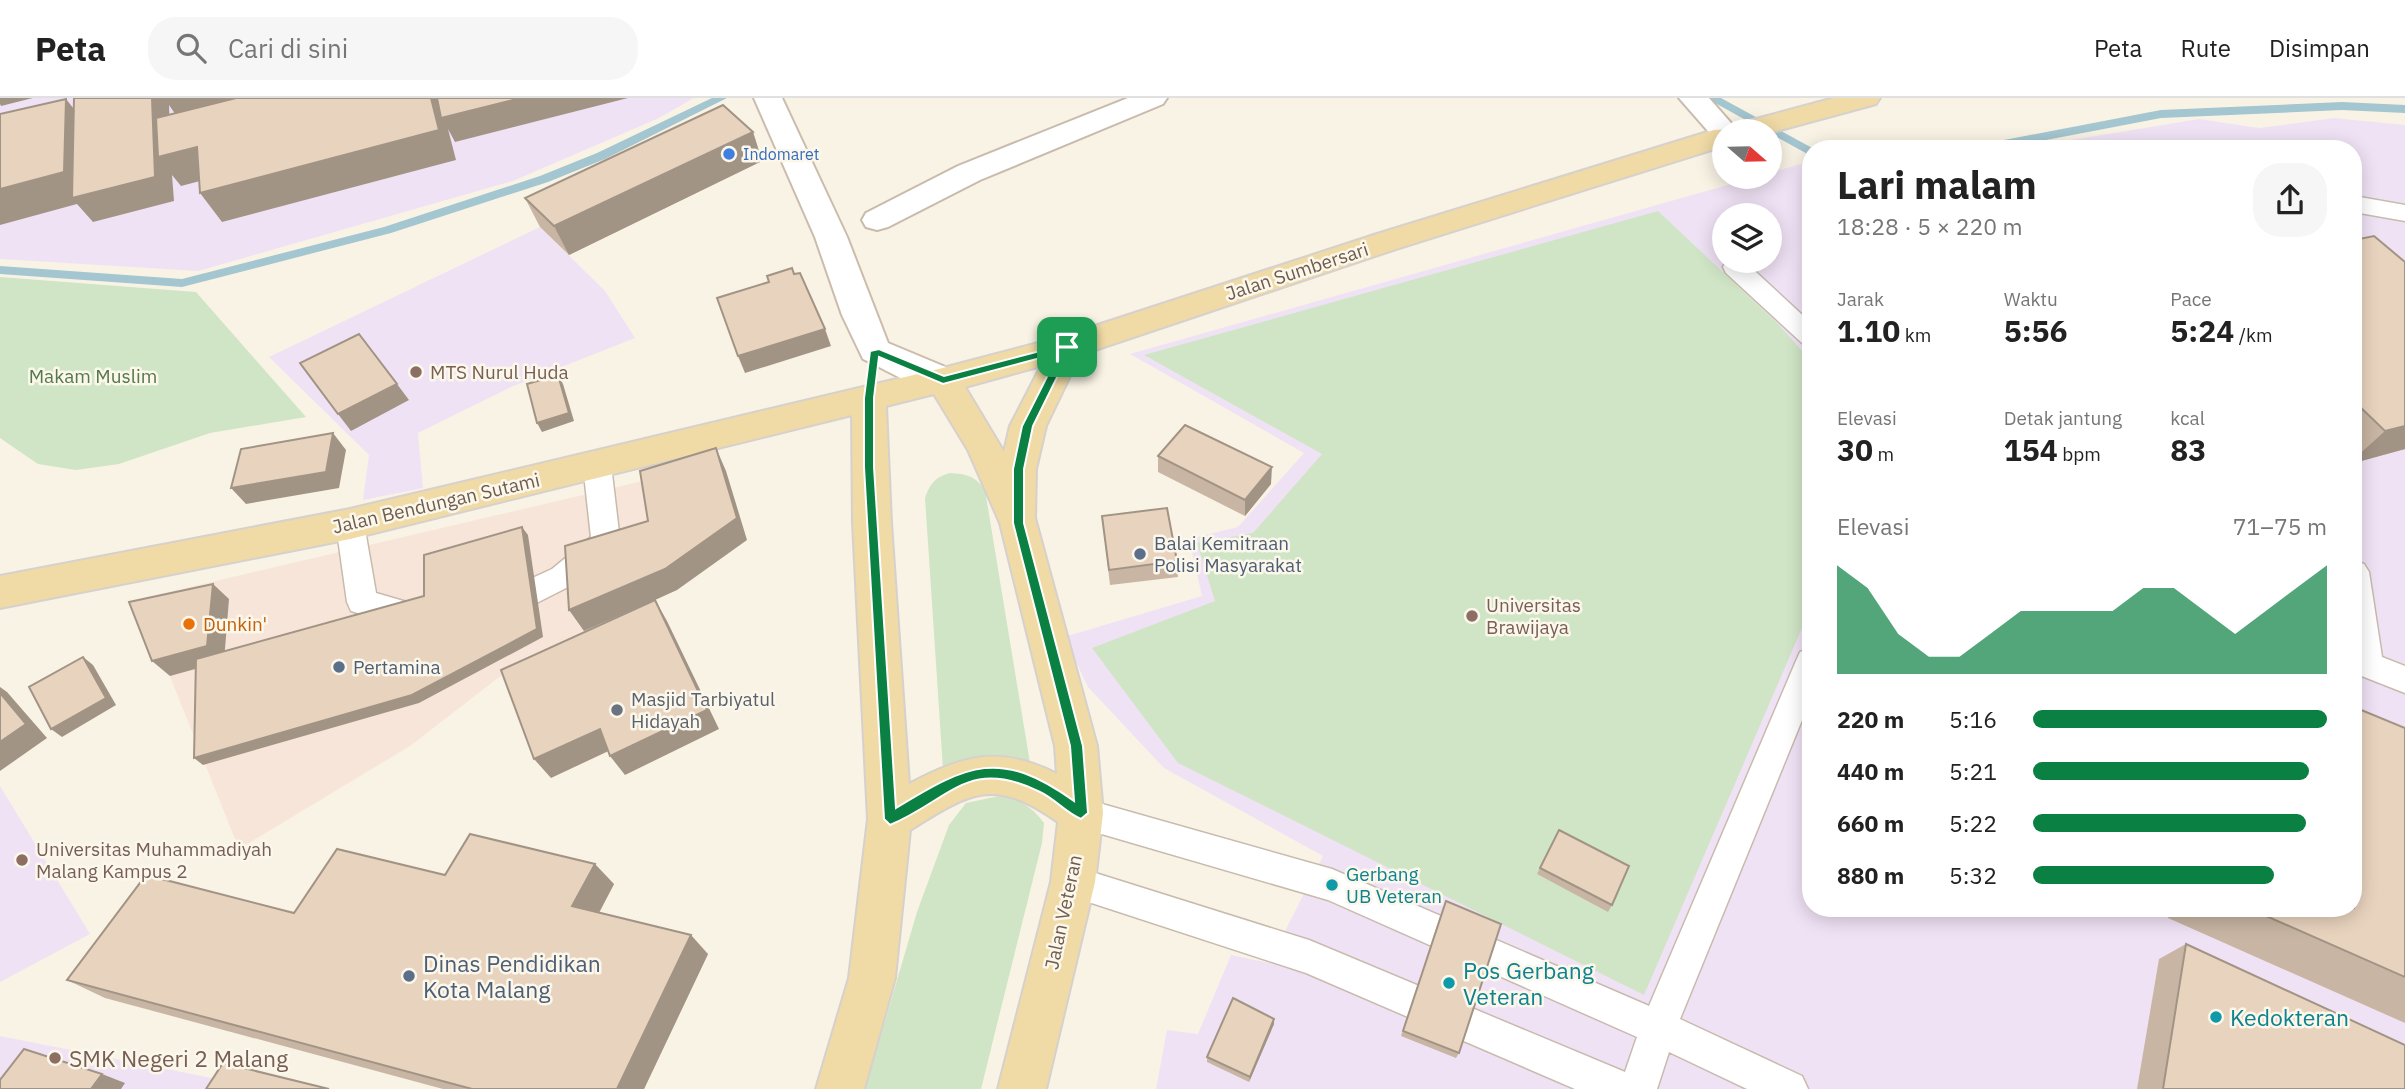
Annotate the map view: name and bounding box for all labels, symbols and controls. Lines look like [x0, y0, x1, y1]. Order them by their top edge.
search box [148, 17, 638, 80]
text: Peta [35, 27, 106, 70]
icon: search [172, 29, 210, 67]
text: Cari di sini [228, 31, 348, 65]
text: Peta [2094, 32, 2142, 64]
text: Rute [2180, 32, 2231, 64]
text: Disimpan [2269, 32, 2370, 64]
north arrow [1712, 119, 1782, 189]
map controls [1712, 119, 1782, 273]
place label: Indomaret [743, 144, 819, 164]
marker: Indomaret [721, 146, 737, 162]
text: Lari malam [1837, 160, 2037, 209]
button: share [2253, 163, 2327, 237]
button: layers [1712, 203, 1782, 273]
text: 18:28 · 5 × 220 m [1837, 211, 2023, 241]
street label: Jalan Sumbersari [1223, 237, 1371, 305]
text: Jarak [1837, 287, 1884, 311]
text: Waktu [2004, 287, 2058, 311]
text: Pace [2170, 287, 2212, 311]
text: 1.10 [1837, 311, 1900, 350]
text: 5:56 [2004, 311, 2068, 350]
text: 5:24 [2170, 311, 2234, 350]
pin [1037, 317, 1097, 377]
text: km [1900, 323, 1931, 347]
text: /km [2234, 323, 2273, 347]
icon: arrive [1048, 328, 1086, 366]
place label: MTS Nurul Huda [430, 360, 569, 384]
park label: Makam Muslim [29, 364, 157, 388]
marker: MTS Nurul Huda [408, 364, 424, 380]
text: Elevasi [1837, 406, 1897, 430]
text: Detak jantung [2004, 406, 2122, 430]
text: kcal [2170, 406, 2205, 430]
text: 30 [1837, 430, 1873, 469]
text: 154 [2004, 430, 2058, 469]
text: 83 [2170, 430, 2206, 469]
text: m [1873, 442, 1894, 466]
text: bpm [2058, 442, 2101, 466]
street label: Jalan Bendungan Sutami [330, 467, 542, 539]
text: Elevasi [1837, 511, 1909, 541]
text: 71–75 m [2233, 511, 2327, 541]
place label: Balai Kemitraan Polisi Masyarakat [1154, 531, 1302, 577]
marker: Balai Kemitraan Polisi Masyarakat [1132, 546, 1148, 562]
place label: Universitas Brawijaya [1486, 593, 1581, 639]
marker: Universitas Brawijaya [1464, 608, 1480, 624]
place label: Dunkin' [203, 612, 267, 636]
marker: Dunkin' [181, 616, 197, 632]
place label: Pertamina [353, 655, 441, 679]
marker: Pertamina [331, 659, 347, 675]
place label: Masjid Tarbiyatul Hidayah [631, 687, 775, 733]
marker: Masjid Tarbiyatul Hidayah [609, 702, 625, 718]
text: 220 m [1837, 704, 1904, 734]
text: 5:16 [1949, 704, 1997, 734]
text: 440 m [1837, 756, 1904, 786]
text: 5:21 [1949, 756, 1997, 786]
text: 660 m [1837, 808, 1904, 838]
text: 5:22 [1949, 808, 1997, 838]
place label: Universitas Muhammadiyah Malang Kampus 2 [36, 837, 272, 883]
marker: Universitas Muhammadiyah Malang Kampus 2 [14, 852, 30, 868]
street label: Jalan Veteran [1039, 852, 1087, 972]
text: 880 m [1837, 860, 1904, 890]
text: 5:32 [1949, 860, 1997, 890]
place label: Gerbang UB Veteran [1346, 862, 1442, 908]
marker: Gerbang UB Veteran [1324, 877, 1340, 893]
place label: Dinas Pendidikan Kota Malang [423, 948, 601, 1004]
place label: Pos Gerbang Veteran [1463, 955, 1594, 1011]
marker: Dinas Pendidikan Kota Malang [401, 968, 417, 984]
marker: Pos Gerbang Veteran [1441, 975, 1457, 991]
place label: Kedokteran [2230, 1002, 2349, 1032]
marker: Kedokteran [2208, 1009, 2224, 1025]
place label: SMK Negeri 2 Malang [69, 1043, 288, 1073]
marker: SMK Negeri 2 Malang [47, 1050, 63, 1066]

